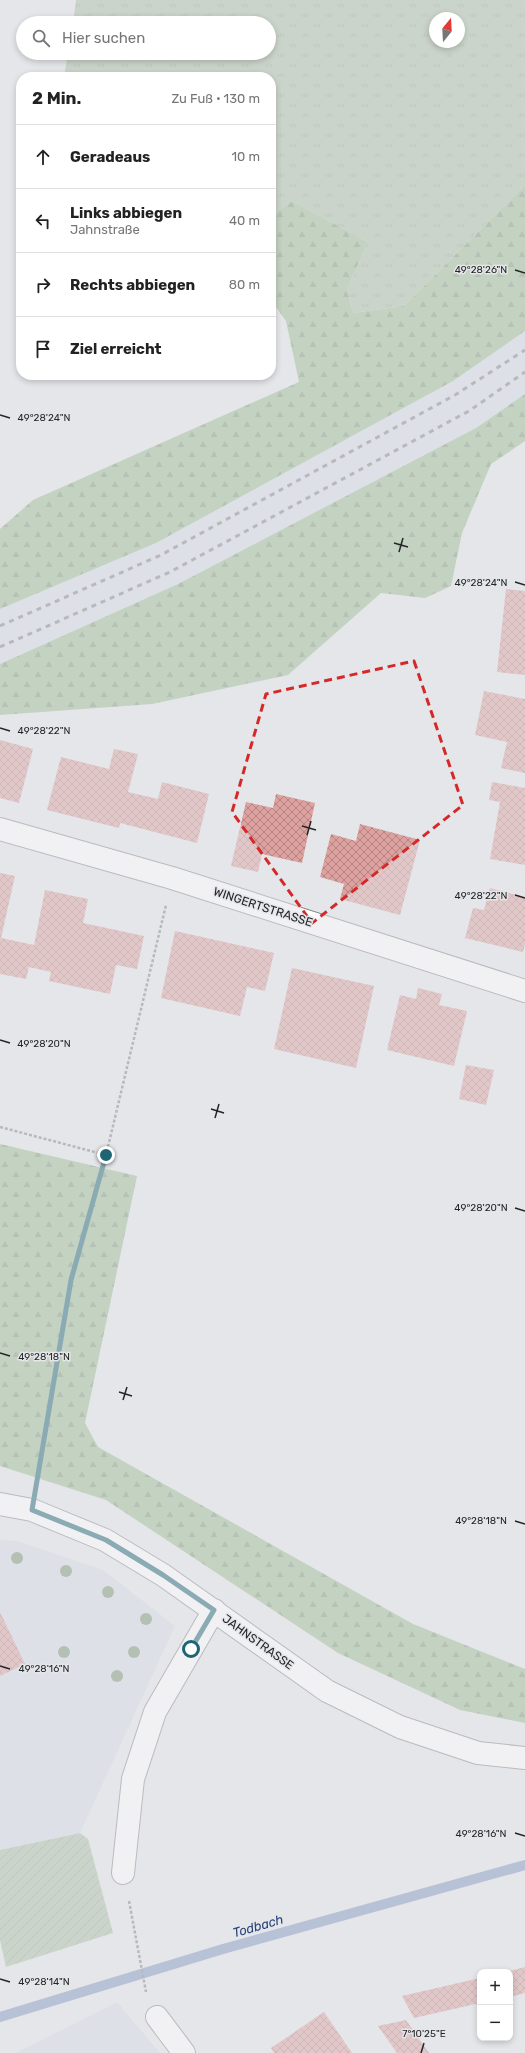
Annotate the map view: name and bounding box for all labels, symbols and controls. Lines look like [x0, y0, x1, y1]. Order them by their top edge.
north arrow [429, 12, 465, 48]
search box [16, 16, 276, 60]
icon: search [30, 27, 52, 49]
text: Hier suchen [62, 29, 145, 47]
text: 2 Min. [32, 88, 81, 108]
text: Zu Fuß · 130 m [171, 91, 260, 106]
icon: ahead [32, 146, 54, 168]
text: Geradeaus [70, 148, 150, 166]
text: 10 m [231, 149, 260, 164]
text: Links abbiegen [70, 204, 182, 222]
icon: left [32, 210, 54, 232]
text: 40 m [229, 213, 260, 228]
text: Jahnstraße [70, 222, 140, 237]
text: 49°28'26"N [455, 264, 507, 276]
icon: right [32, 274, 54, 296]
text: Rechts abbiegen [70, 276, 195, 294]
text: 80 m [229, 277, 260, 292]
icon: arrive [32, 338, 54, 360]
text: Ziel erreicht [70, 340, 162, 358]
text: 49°28'24"N [18, 412, 70, 424]
text: 49°28'24"N [455, 577, 507, 589]
text: 49°28'22"N [18, 725, 70, 737]
street label: WINGERTSTRASSE [212, 884, 314, 930]
text: 49°28'22"N [455, 890, 507, 902]
text: 49°28'20"N [17, 1038, 71, 1050]
route end [97, 1146, 115, 1164]
text: 49°28'20"N [454, 1202, 508, 1214]
text: 49°28'18"N [18, 1351, 70, 1363]
text: 49°28'18"N [455, 1515, 507, 1527]
street label: JAHNSTRASSE [220, 1611, 296, 1673]
route start [182, 1640, 200, 1658]
text: 49°28'16"N [19, 1663, 70, 1675]
text: 49°28'16"N [456, 1828, 507, 1840]
water label: Todbach [231, 1912, 285, 1940]
map controls [477, 1969, 513, 2041]
button: + [477, 1969, 513, 2005]
text: 49°28'14"N [18, 1976, 70, 1988]
button: − [477, 2005, 513, 2041]
text: 7°10'25"E [402, 2028, 446, 2040]

